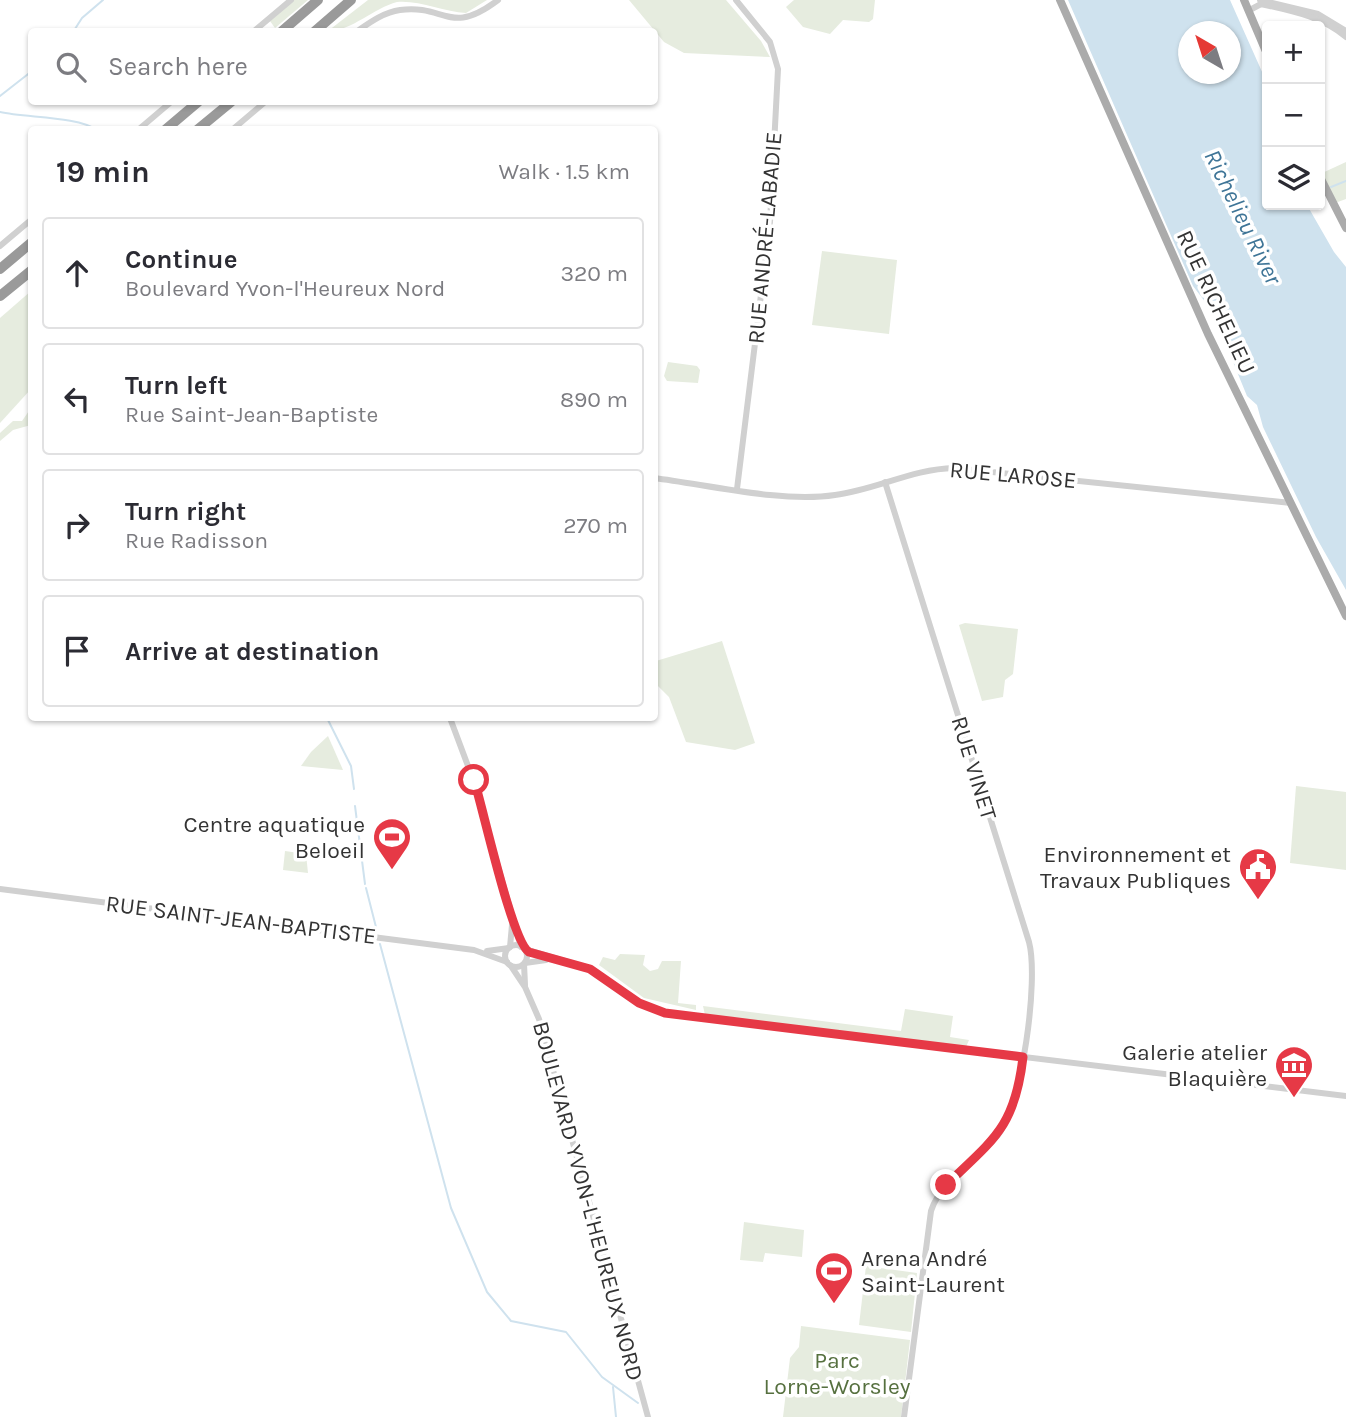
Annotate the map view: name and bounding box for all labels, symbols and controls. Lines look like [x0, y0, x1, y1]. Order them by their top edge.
north arrow [1178, 21, 1241, 84]
map controls [1262, 21, 1325, 210]
button: + [1262, 21, 1325, 84]
search box [28, 28, 658, 105]
icon: search [52, 48, 90, 86]
text: Search here [108, 51, 248, 82]
button: − [1262, 84, 1325, 147]
street label: RUE ANDRÉ-LABADIE [742, 131, 788, 345]
water label: Richelieu River [1198, 145, 1288, 290]
button: layers [1262, 147, 1325, 210]
text: 19 min [56, 154, 150, 190]
text: Walk · 1.5 km [498, 158, 630, 185]
street label: RUE RICHELIEU [1171, 226, 1261, 378]
text: Continue [125, 244, 237, 275]
icon: ahead [58, 254, 96, 292]
text: 320 m [560, 260, 628, 287]
text: Boulevard Yvon-l'Heureux Nord [125, 275, 445, 302]
text: Turn left [125, 370, 227, 401]
icon: left [58, 380, 96, 418]
text: 890 m [560, 386, 628, 413]
text: Rue Saint-Jean-Baptiste [125, 401, 378, 428]
street label: RUE LAROSE [948, 456, 1078, 494]
text: Turn right [125, 496, 246, 527]
icon: right [58, 506, 96, 544]
text: 270 m [563, 512, 628, 539]
text: Rue Radisson [125, 527, 268, 554]
icon: arrive [58, 632, 96, 670]
text: Arrive at destination [125, 636, 379, 667]
street label: RUE VINET [945, 713, 1003, 824]
route start [458, 764, 489, 795]
place label: Centre aquatique Beloeil [184, 811, 365, 864]
sports icon: Centre aquatique Beloeil [371, 816, 413, 871]
place label: Environnement et Travaux Publiques [1040, 841, 1231, 894]
public building icon: Environnement et Travaux Publiques [1237, 846, 1279, 901]
street label: RUE SAINT-JEAN-BAPTISTE [104, 890, 378, 950]
street label: BOULEVARD YVON-L'HEUREUX NORD [527, 1018, 649, 1384]
place label: Galerie atelier Blaquière [1122, 1039, 1268, 1092]
museum icon: Galerie atelier Blaquière [1273, 1044, 1315, 1099]
route end [930, 1169, 961, 1200]
place label: Arena André Saint-Laurent [861, 1245, 1005, 1298]
sports icon: Arena André Saint-Laurent [813, 1250, 855, 1305]
park label: Parc Lorne-Worsley [763, 1347, 911, 1400]

